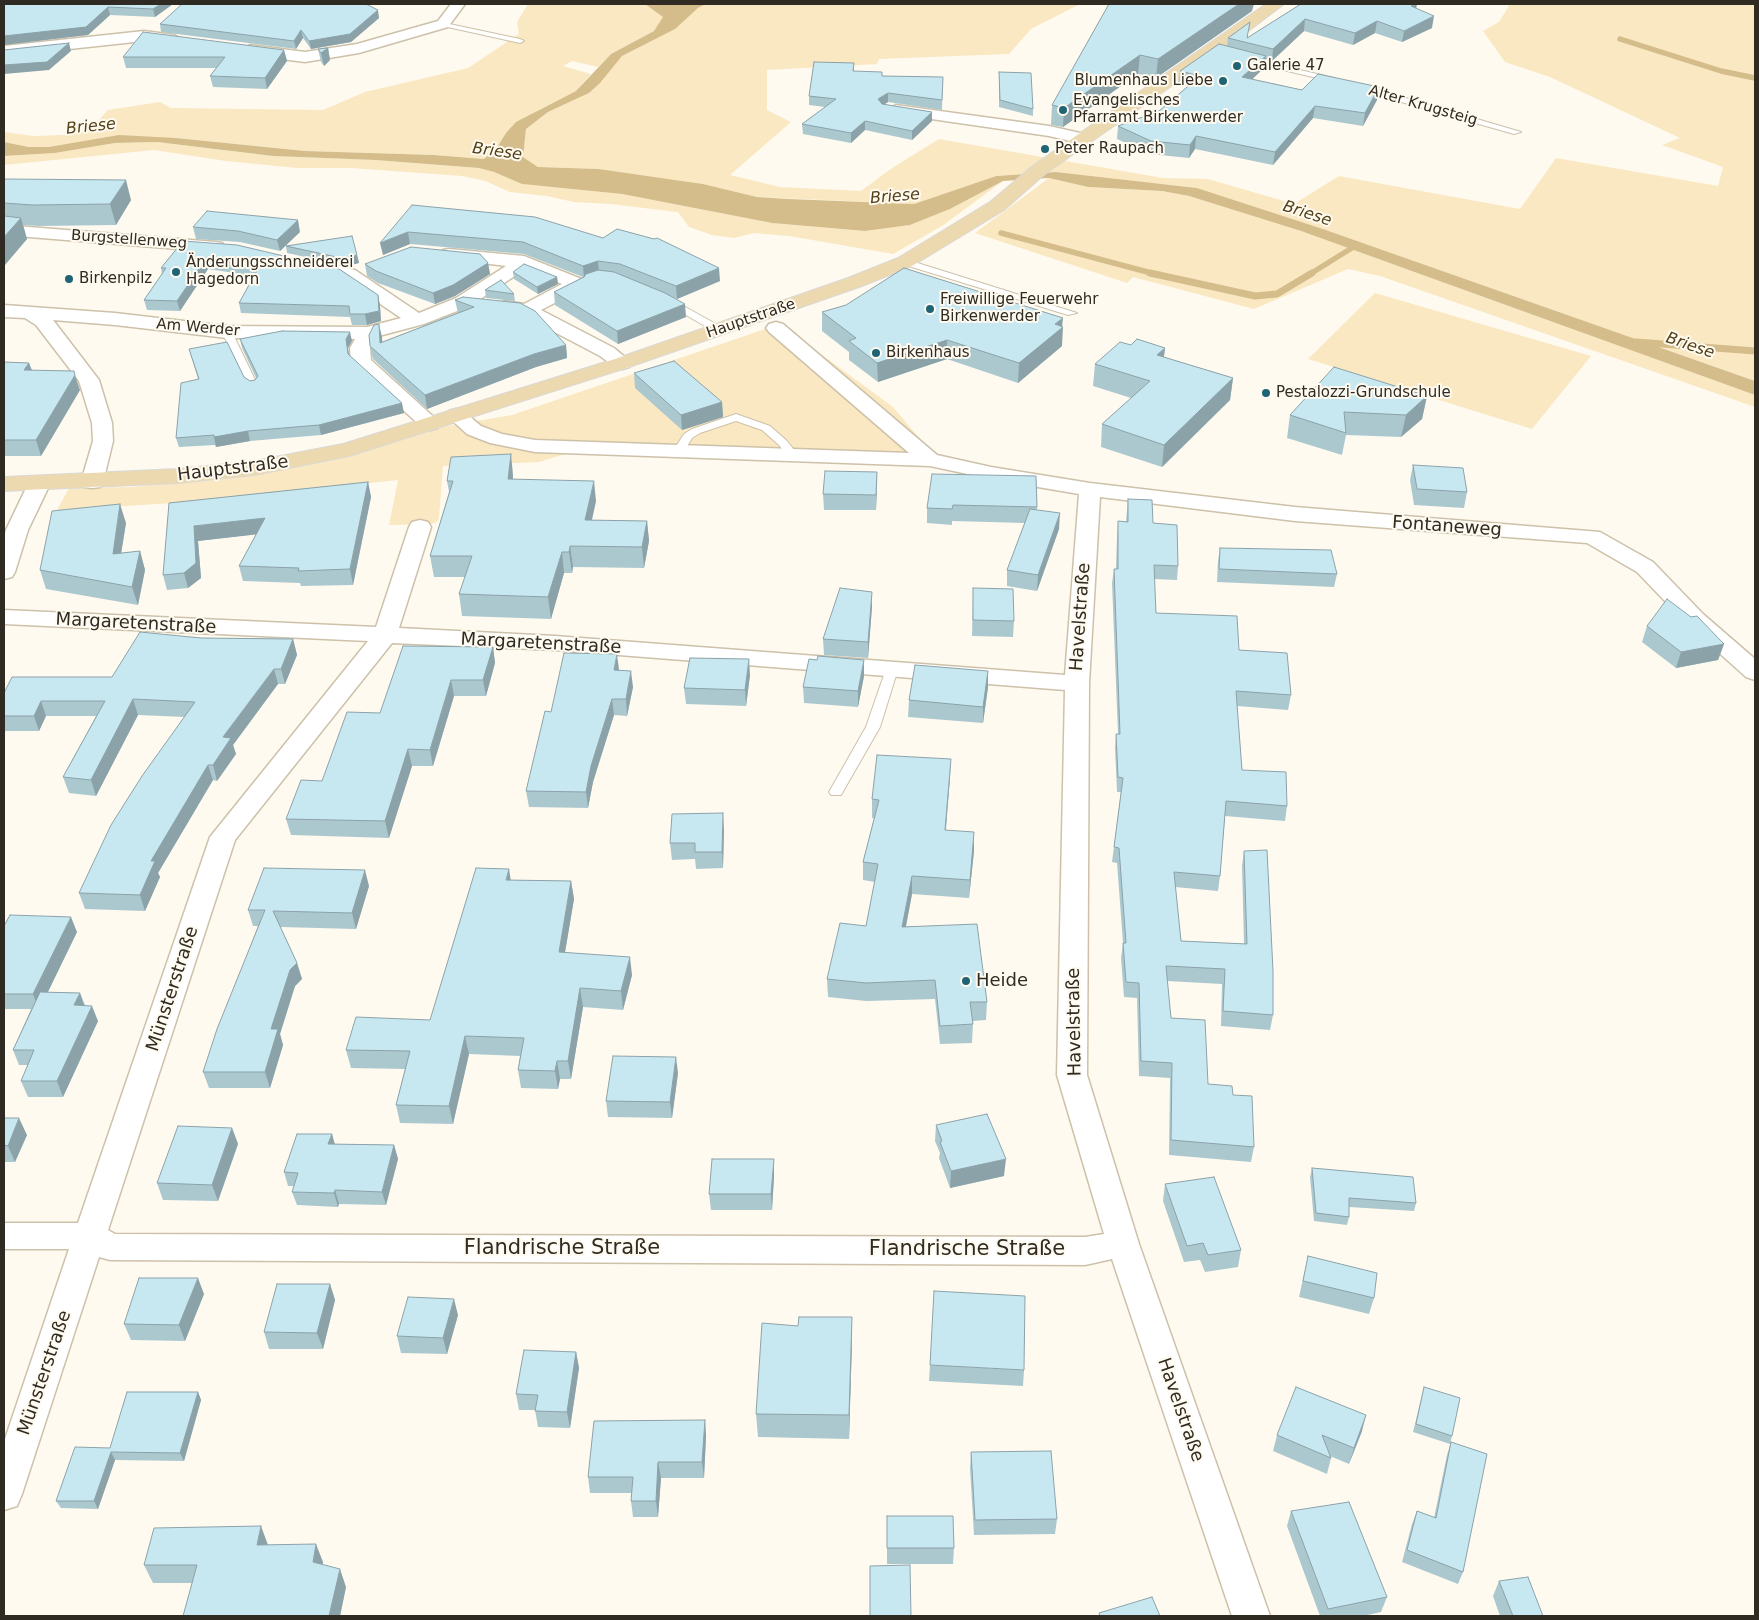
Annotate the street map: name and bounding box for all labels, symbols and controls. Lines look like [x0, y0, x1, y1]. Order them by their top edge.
place label: Galerie 47 [1247, 57, 1325, 75]
marker: Galerie 47 [1231, 60, 1243, 72]
place label: Blumenhaus Liebe [1074, 72, 1213, 90]
marker: Blumenhaus Liebe [1217, 75, 1229, 87]
street label: Alter Krugsteig [1367, 82, 1479, 130]
place label: Evangelisches Pfarramt Birkenwerder [1073, 92, 1243, 127]
marker: Evangelisches Pfarramt Birkenwerder [1057, 104, 1069, 116]
water label: Briese [65, 115, 117, 139]
water label: Briese [471, 139, 523, 165]
place label: Peter Raupach [1055, 140, 1164, 158]
marker: Peter Raupach [1039, 143, 1051, 155]
water label: Briese [869, 185, 921, 209]
water label: Briese [1280, 197, 1334, 231]
street label: Burgstellenweg [70, 227, 188, 253]
place label: Änderungsschneiderei Hagedorn [186, 254, 353, 289]
marker: Änderungsschneiderei Hagedorn [170, 266, 182, 278]
place label: Birkenpilz [79, 270, 152, 288]
marker: Birkenpilz [63, 273, 75, 285]
place label: Freiwillige Feuerwehr Birkenwerder [940, 291, 1098, 326]
street label: Hauptstraße [704, 295, 798, 343]
marker: Freiwillige Feuerwehr Birkenwerder [924, 303, 936, 315]
street label: Am Werder [156, 315, 240, 341]
water label: Briese [1663, 329, 1717, 363]
place label: Birkenhaus [886, 344, 970, 362]
marker: Birkenhaus [870, 347, 882, 359]
place label: Pestalozzi-Grundschule [1276, 384, 1451, 402]
marker: Pestalozzi-Grundschule [1260, 387, 1272, 399]
street label: Hauptstraße [176, 451, 290, 487]
street label: Fontaneweg [1391, 512, 1503, 542]
street label: Havelstraße [1066, 562, 1096, 672]
street label: Margaretenstraße [55, 609, 217, 639]
street label: Margaretenstraße [460, 629, 622, 659]
street label: Münsterstraße [143, 924, 203, 1054]
street label: Havelstraße [1063, 968, 1087, 1076]
place label: Heide [976, 970, 1028, 992]
marker: Heide [960, 975, 972, 987]
street label: Flandrische Straße [464, 1236, 660, 1262]
street label: Flandrische Straße [869, 1237, 1065, 1263]
street label: Münsterstraße [14, 1308, 76, 1438]
street label: Havelstraße [1152, 1355, 1208, 1465]

